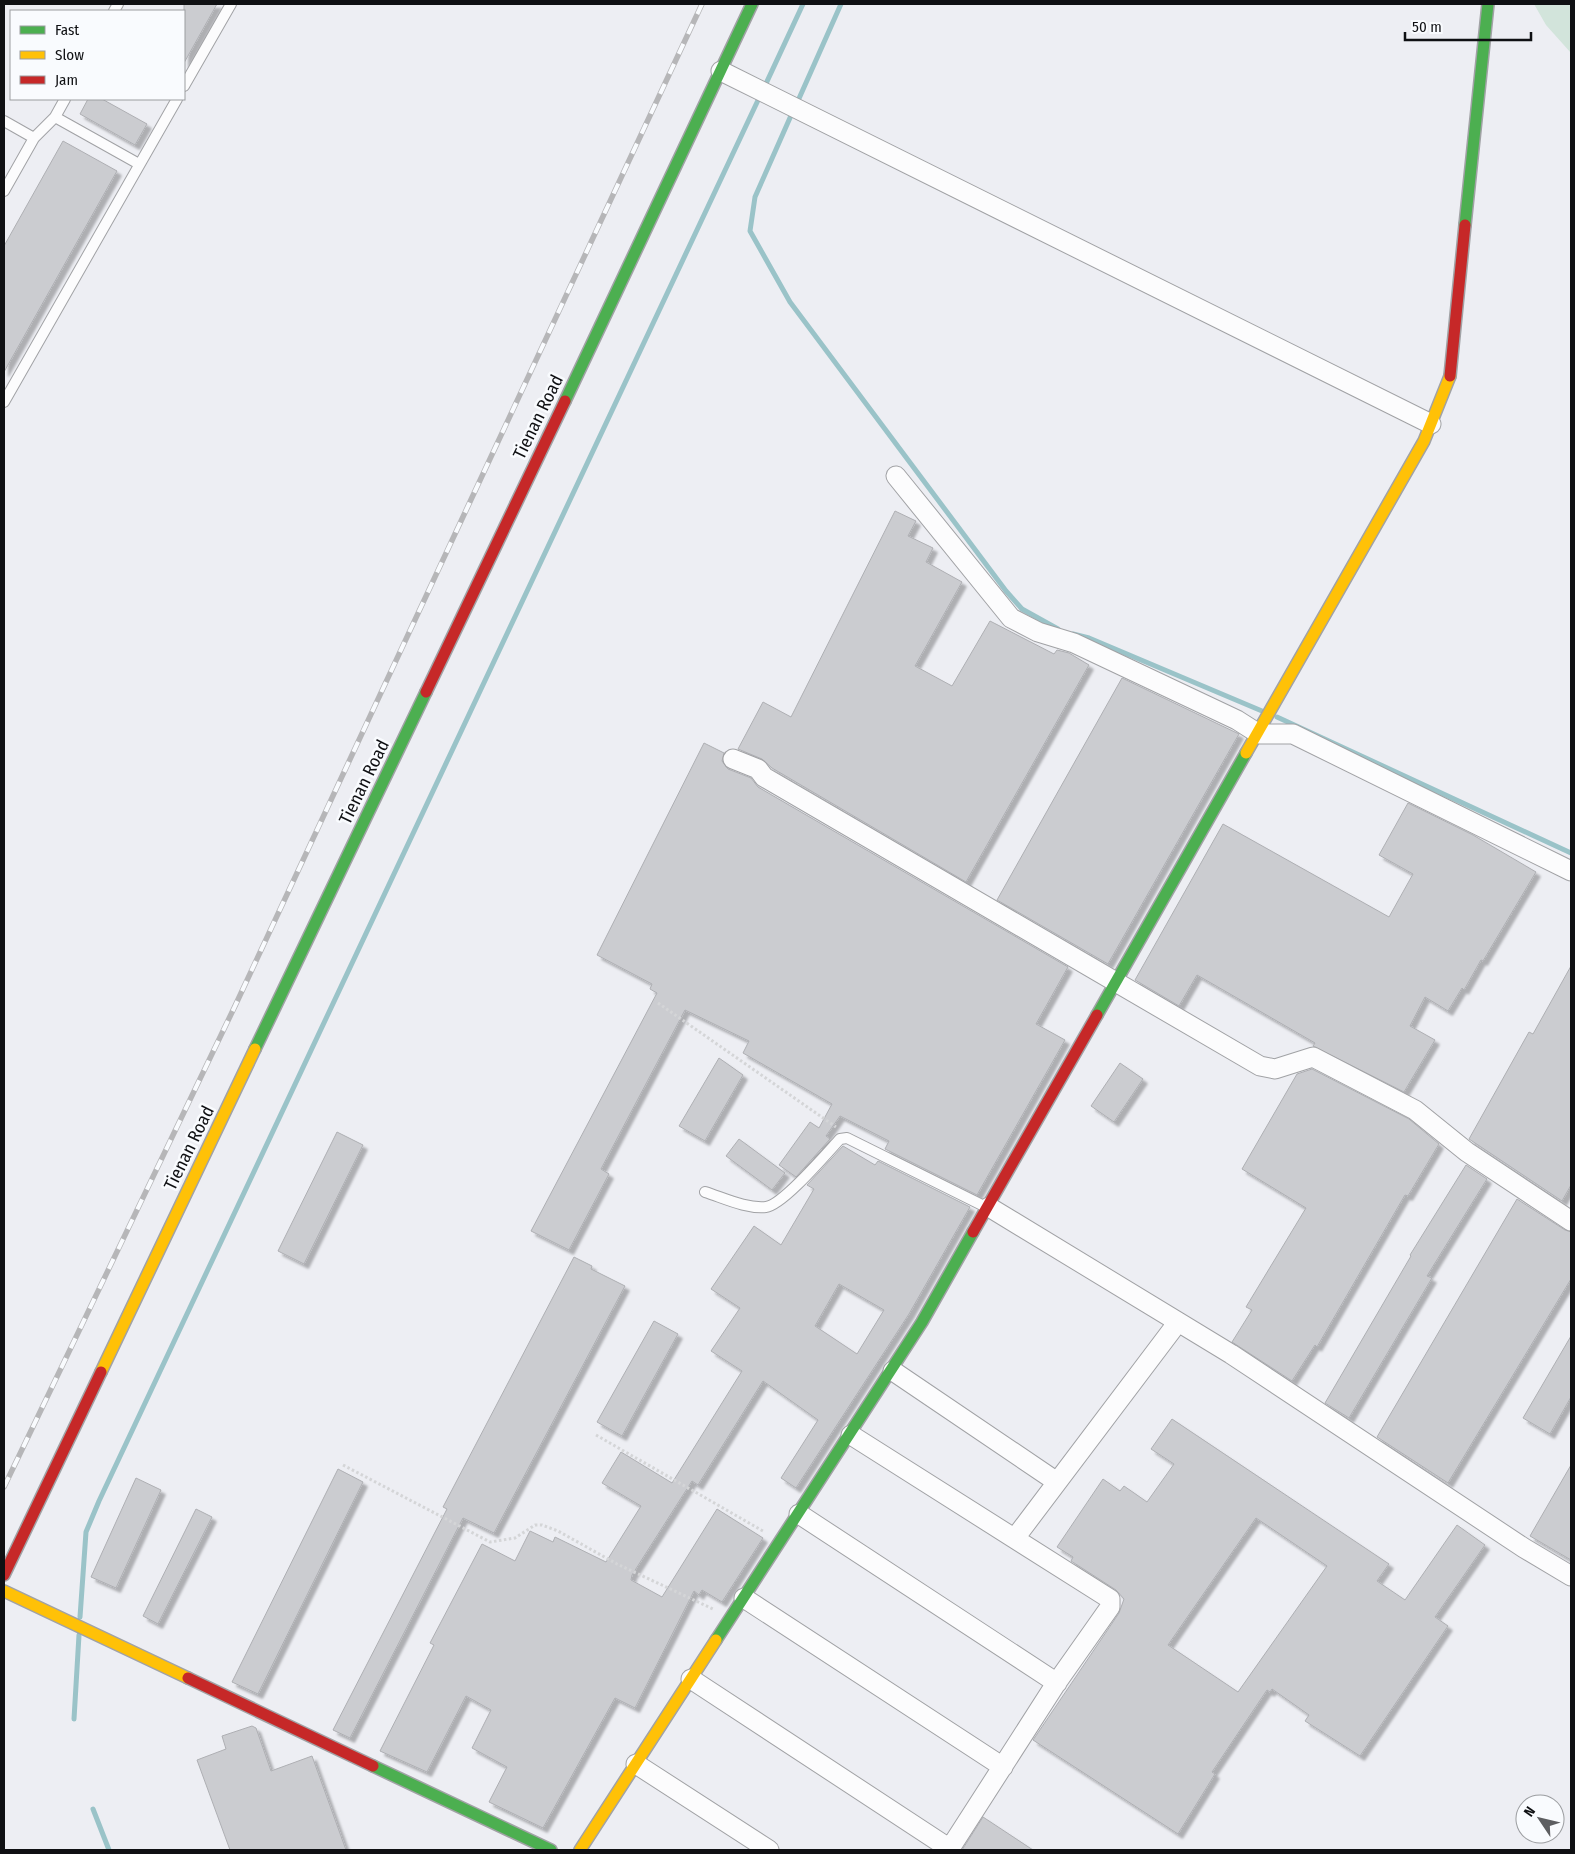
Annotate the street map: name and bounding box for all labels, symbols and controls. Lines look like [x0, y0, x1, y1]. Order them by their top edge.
legend [10, 10, 185, 100]
scale bar [1405, 10, 1531, 42]
text: 50 m [1412, 18, 1442, 36]
text: Fast [55, 21, 79, 39]
text: Slow [55, 46, 84, 64]
text: Jam [55, 71, 78, 89]
street label: Tienan Road [508, 371, 568, 463]
street label: Tienan Road [334, 736, 394, 828]
street label: Tienan Road [159, 1102, 219, 1194]
north arrow [1515, 1794, 1565, 1844]
text: N [1520, 1804, 1539, 1820]

